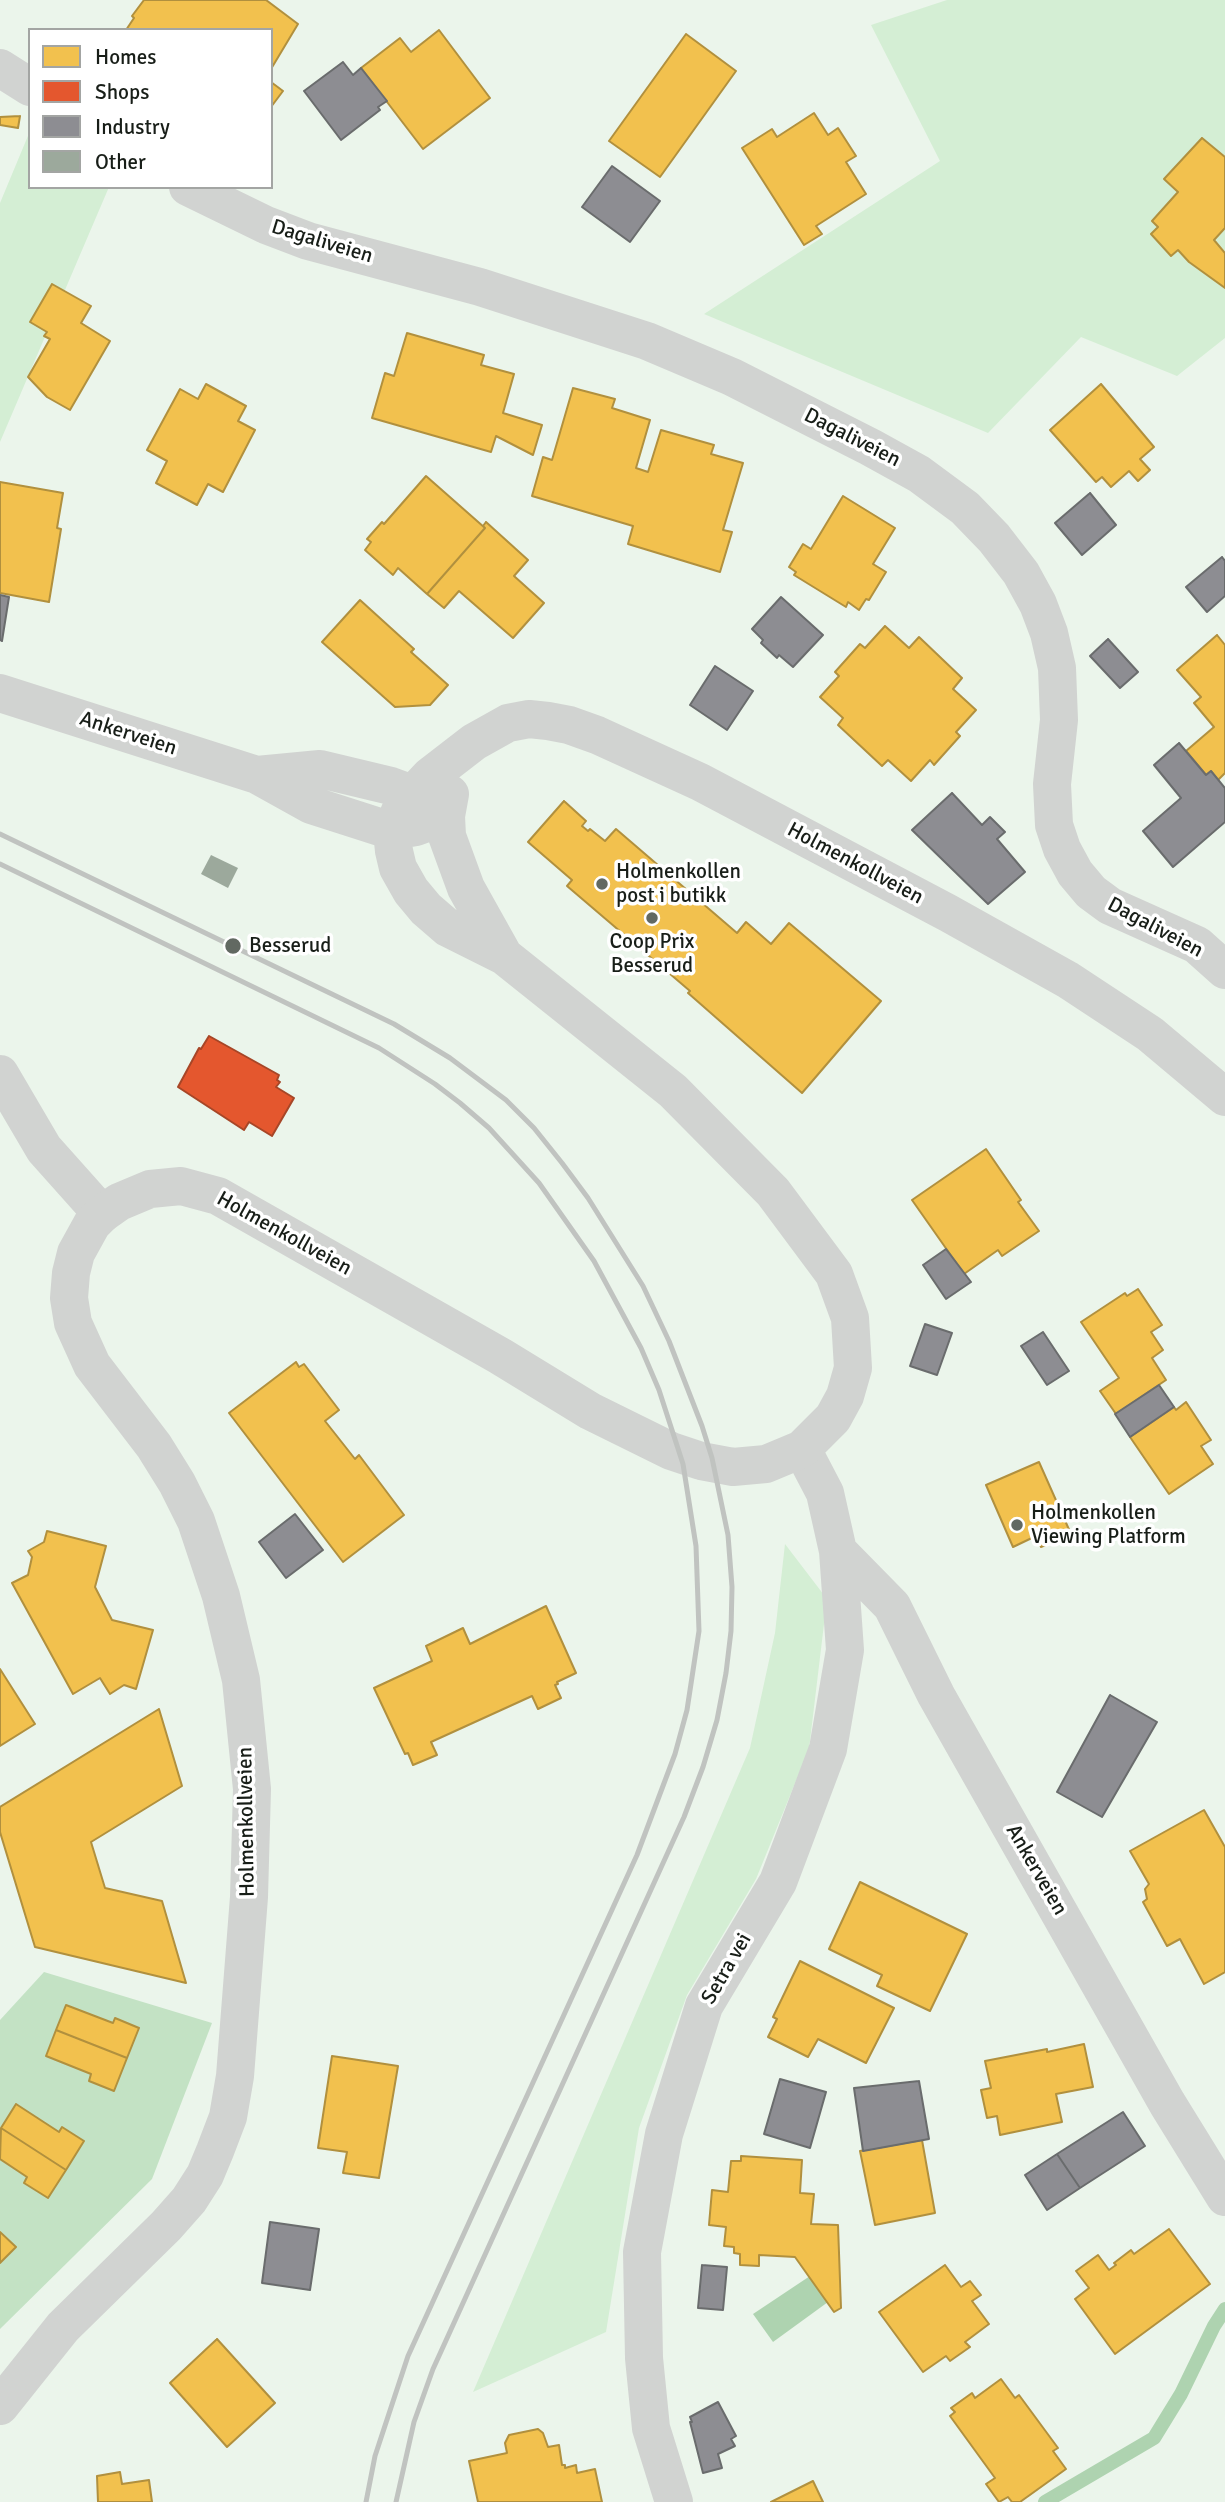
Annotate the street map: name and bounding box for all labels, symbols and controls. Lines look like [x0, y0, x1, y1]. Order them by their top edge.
legend [28, 28, 273, 189]
text: Homes [95, 44, 157, 70]
text: Shops [95, 79, 149, 105]
text: Industry [95, 114, 170, 140]
text: Other [95, 149, 146, 175]
street label: Dagaliveien [268, 215, 376, 269]
street label: Dagaliveien [800, 403, 904, 473]
street label: Ankerveien [76, 706, 180, 762]
street label: Holmenkollveien [783, 818, 927, 910]
place label: Holmenkollen post i butikk [616, 859, 741, 909]
marker: Holmenkollen post i butikk [594, 876, 610, 892]
street label: Dagaliveien [1103, 892, 1207, 964]
marker: Coop Prix Besserud [644, 910, 660, 926]
place label: Coop Prix Besserud [609, 929, 695, 979]
place label: Besserud [249, 933, 331, 959]
marker: Besserud [223, 936, 243, 956]
street label: Holmenkollveien [212, 1187, 356, 1281]
place label: Holmenkollen Viewing Platform [1031, 1500, 1186, 1550]
marker: Holmenkollen Viewing Platform [1009, 1517, 1025, 1533]
street label: Holmenkollveien [233, 1747, 261, 1897]
street label: Ankerveien [1000, 1820, 1072, 1920]
street label: Setra vei [697, 1929, 757, 2009]

